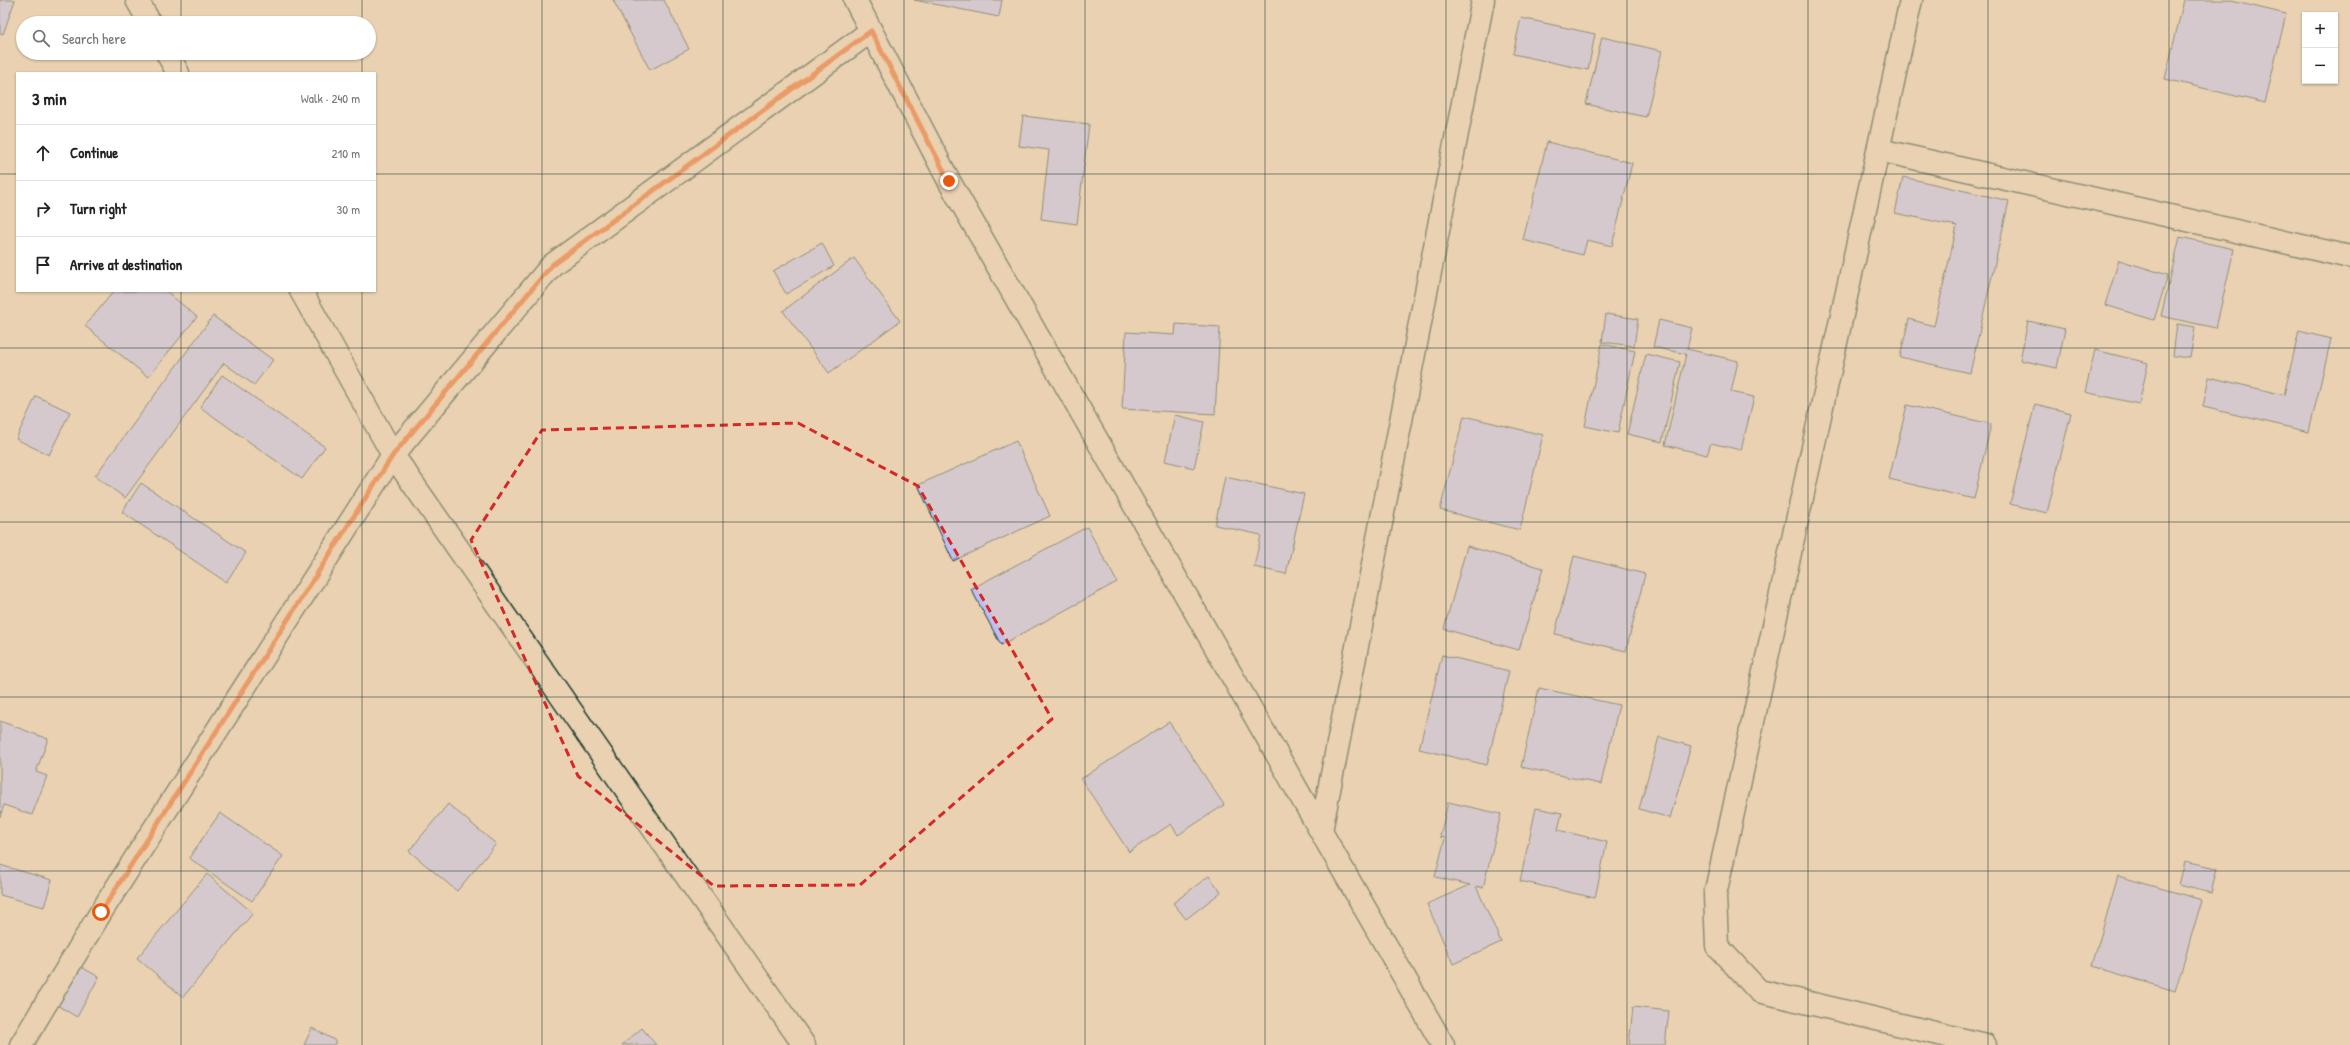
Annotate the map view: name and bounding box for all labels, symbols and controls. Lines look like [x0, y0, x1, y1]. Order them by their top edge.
map controls [2302, 12, 2338, 84]
button: + [2302, 12, 2338, 48]
search box [16, 16, 376, 60]
icon: search [30, 27, 52, 49]
text: Search here [62, 28, 126, 49]
button: − [2302, 48, 2338, 84]
text: 3 min [32, 87, 67, 110]
text: Walk · 240 m [301, 89, 360, 107]
icon: ahead [32, 142, 54, 164]
text: Continue [70, 142, 118, 163]
text: 210 m [332, 144, 360, 162]
route end [940, 172, 958, 190]
icon: right [32, 198, 54, 220]
text: Turn right [70, 198, 126, 219]
text: 30 m [337, 200, 360, 218]
icon: arrive [32, 254, 54, 276]
text: Arrive at destination [70, 254, 182, 275]
route start [92, 903, 110, 921]

